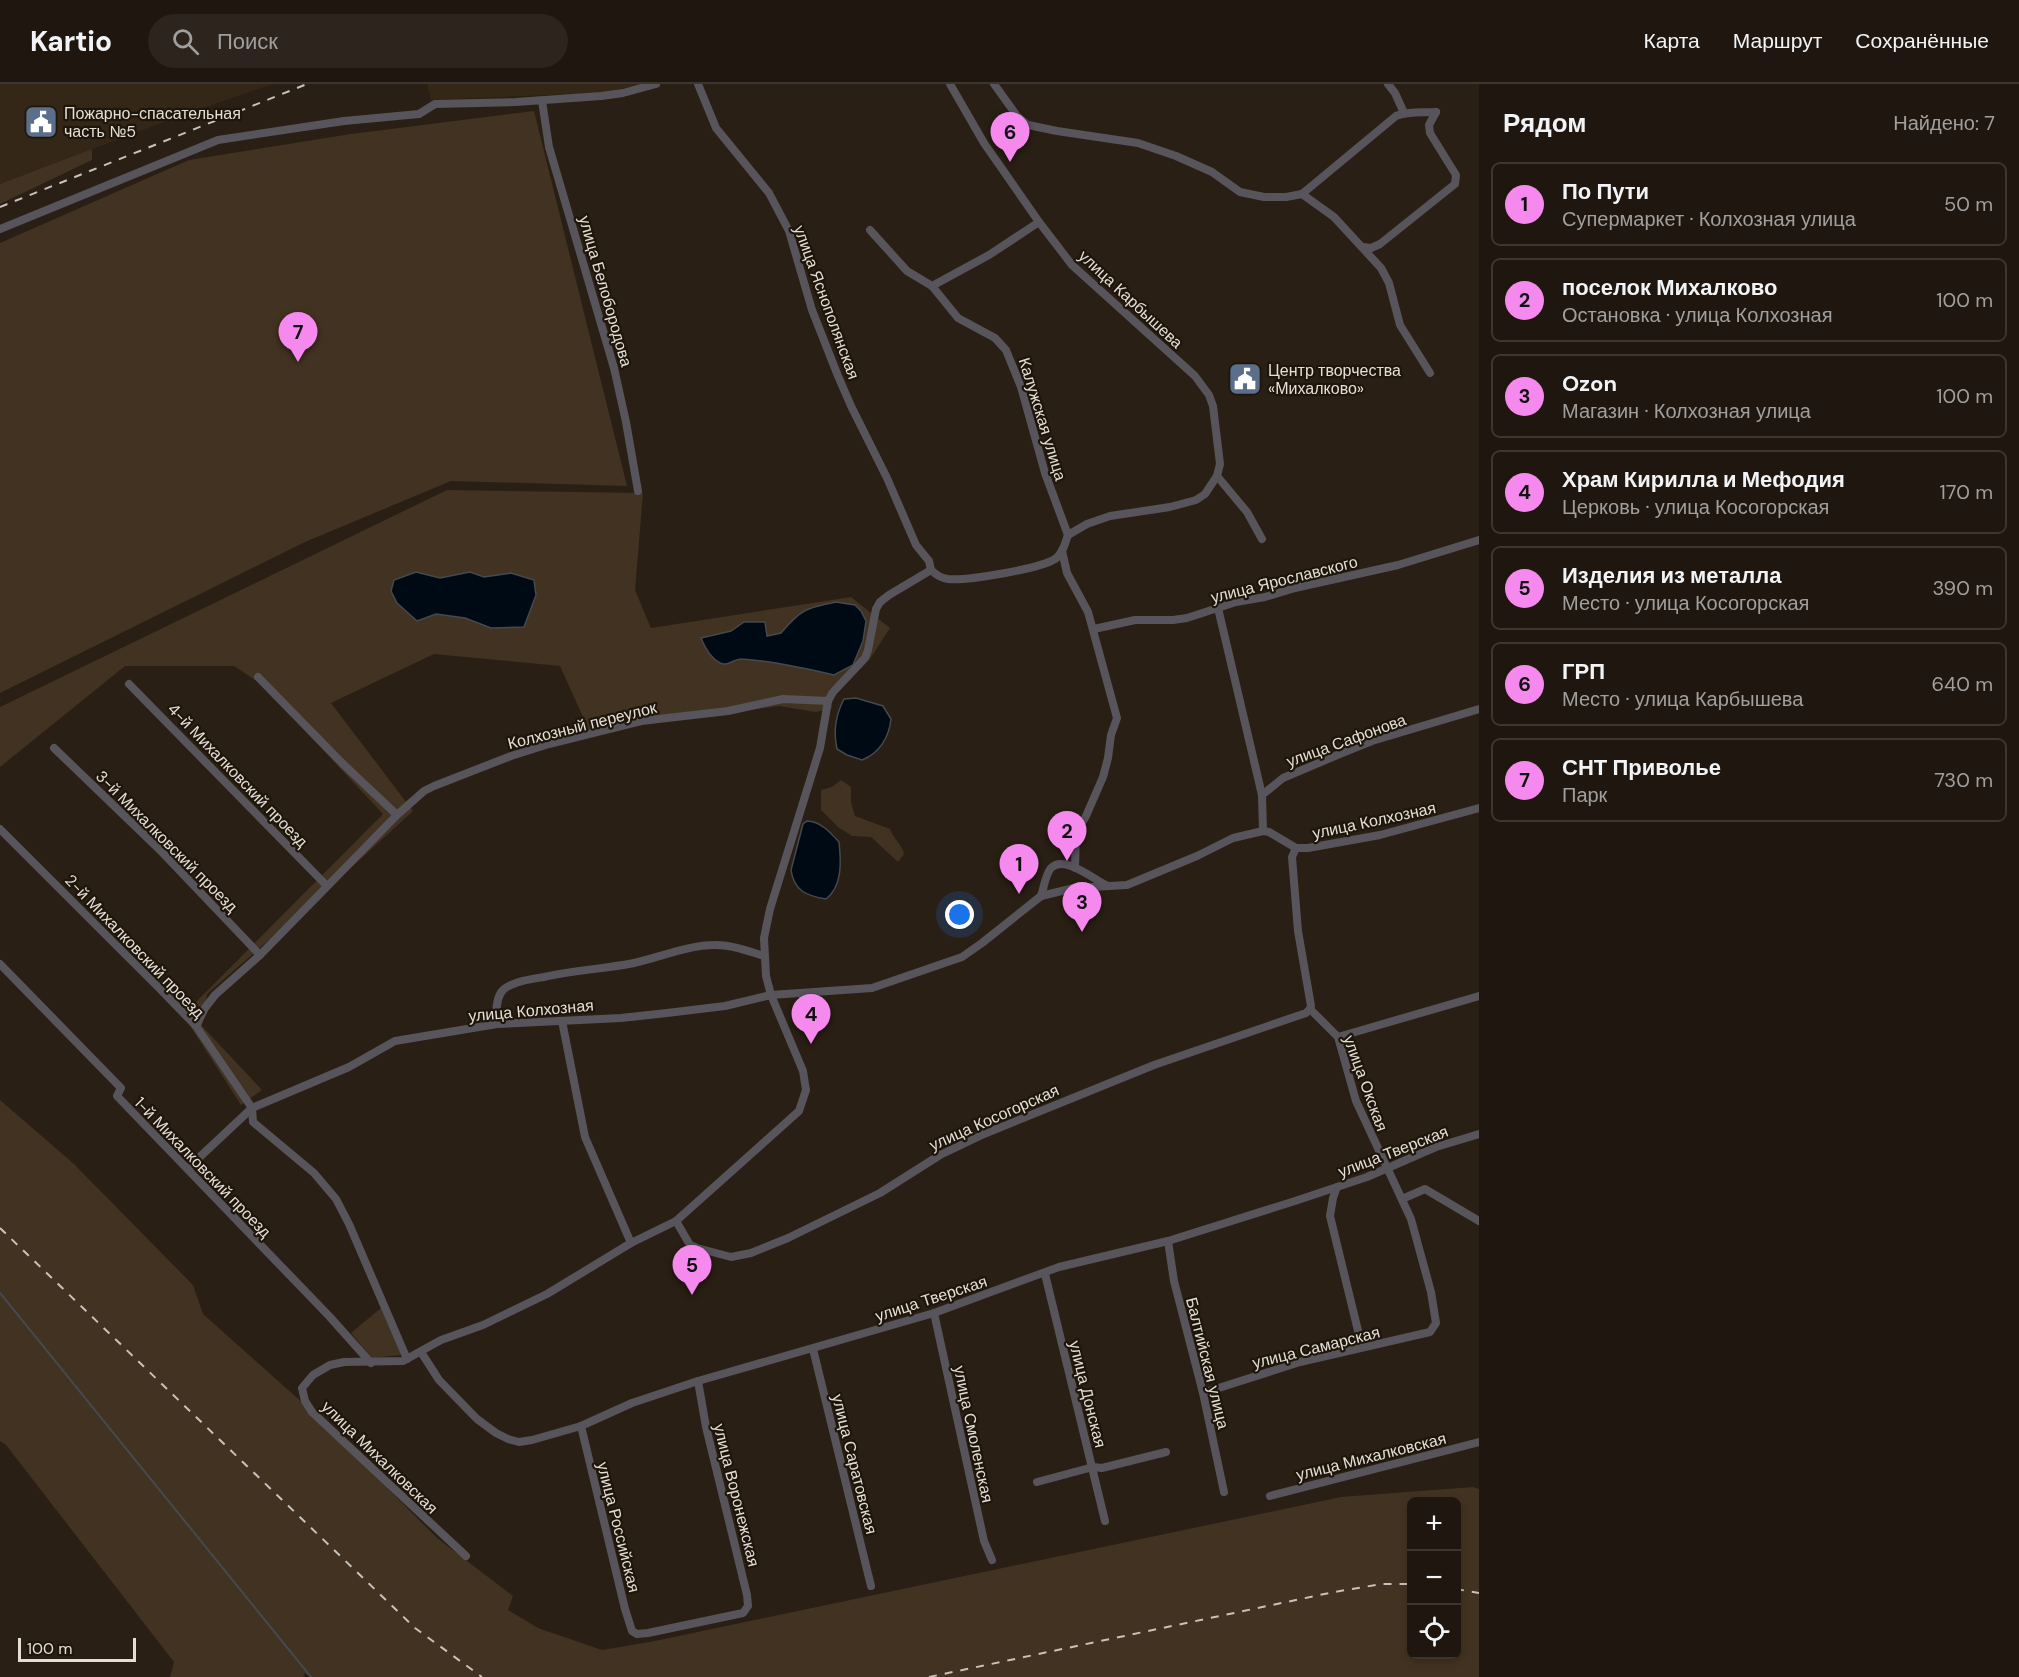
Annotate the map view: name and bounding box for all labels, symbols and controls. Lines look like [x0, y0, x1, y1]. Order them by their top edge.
search box [148, 14, 568, 68]
text: Kartio [30, 23, 112, 60]
icon: search [169, 25, 202, 58]
text: Поиск [217, 27, 278, 56]
text: Карта [1644, 27, 1700, 55]
text: Маршрут [1733, 27, 1822, 55]
text: Сохранённые [1855, 27, 1989, 55]
place label: Пожарно-спасательная часть №5 [64, 103, 241, 142]
public building icon: Пожарно-спасательная часть №5 [23, 104, 59, 140]
text: Рядом [1503, 106, 1586, 140]
text: Найдено: 7 [1893, 110, 1995, 136]
pin: 6 [990, 112, 1030, 162]
text: По Пути [1562, 177, 1649, 206]
text: 1 [1521, 191, 1528, 217]
text: 50 m [1944, 191, 1993, 217]
text: Супермаркет · Колхозная улица [1562, 206, 1856, 232]
street label: улица Белобородова [574, 213, 637, 369]
street label: улица Яснополянская [789, 222, 864, 382]
street label: улица Карбышева [1074, 246, 1187, 353]
text: поселок Михалково [1562, 273, 1777, 302]
text: 2 [1519, 287, 1530, 313]
text: 100 m [1936, 287, 1993, 313]
text: Остановка · улица Колхозная [1562, 302, 1832, 328]
pin: 7 [278, 312, 318, 362]
street label: Калужская улица [1014, 355, 1071, 483]
place label: Центр творчества «Михалково» [1268, 360, 1401, 399]
public building icon: Центр творчества «Михалково» [1227, 361, 1263, 397]
text: Ozon [1562, 369, 1617, 398]
text: 3 [1518, 383, 1531, 409]
text: 100 m [1936, 383, 1993, 409]
text: Магазин · Колхозная улица [1562, 398, 1811, 424]
text: Храм Кирилла и Мефодия [1562, 465, 1845, 494]
text: 4 [1518, 479, 1531, 505]
text: 170 m [1940, 479, 1993, 505]
text: Церковь · улица Косогорская [1562, 494, 1829, 520]
street label: улица Ярославского [1209, 551, 1360, 608]
text: Изделия из металла [1562, 561, 1782, 590]
text: 5 [1518, 575, 1531, 601]
text: 390 m [1932, 575, 1993, 601]
text: Место · улица Косогорская [1562, 590, 1809, 616]
text: ГРП [1562, 657, 1605, 686]
text: 6 [1518, 671, 1531, 697]
text: 640 m [1931, 671, 1993, 697]
text: Место · улица Карбышева [1562, 686, 1803, 712]
street label: Колхозный переулок [505, 697, 660, 754]
street label: 4-й Михалковский проезд [163, 699, 313, 852]
street label: улица Сафонова [1283, 709, 1409, 772]
text: СНТ Приволье [1562, 753, 1721, 782]
street label: 3-й Михалковский проезд [91, 766, 243, 917]
text: 7 [1519, 767, 1530, 793]
text: 730 m [1934, 767, 1993, 793]
text: Парк [1562, 782, 1607, 808]
street label: улица Колхозная [1310, 797, 1438, 844]
pin: 2 [1048, 812, 1086, 861]
pin: 1 [1000, 844, 1038, 894]
street label: 2-й Михалковский проезд [60, 870, 209, 1023]
pin: 3 [1062, 882, 1102, 932]
your location [945, 900, 974, 929]
pin: 4 [792, 994, 830, 1044]
street label: улица Колхозная [468, 995, 595, 1026]
street label: улица Окская [1338, 1032, 1393, 1134]
street label: улица Косогорская [926, 1079, 1062, 1155]
street label: 1-й Михалковский проезд [130, 1092, 276, 1243]
street label: улица Тверская [1335, 1121, 1451, 1182]
pin: 5 [672, 1246, 712, 1295]
street label: улица Тверская [873, 1271, 990, 1326]
street label: Балтийская улица [1181, 1295, 1234, 1431]
street label: улица Самарская [1250, 1322, 1382, 1373]
street label: улица Донская [1064, 1338, 1111, 1450]
street label: улица Смоленская [949, 1364, 998, 1504]
street label: улица Саратовская [827, 1392, 882, 1536]
street label: улица Михалковская [317, 1396, 442, 1518]
street label: улица Воронежская [709, 1421, 764, 1569]
street label: улица Михалковская [1294, 1428, 1448, 1485]
street label: улица Российская [592, 1460, 645, 1595]
map controls [1407, 1497, 1461, 1659]
button: + [1407, 1497, 1461, 1551]
button: − [1407, 1551, 1461, 1605]
button: locate [1407, 1605, 1461, 1659]
scale bar [18, 1635, 136, 1662]
text: 100 m [27, 1638, 72, 1659]

